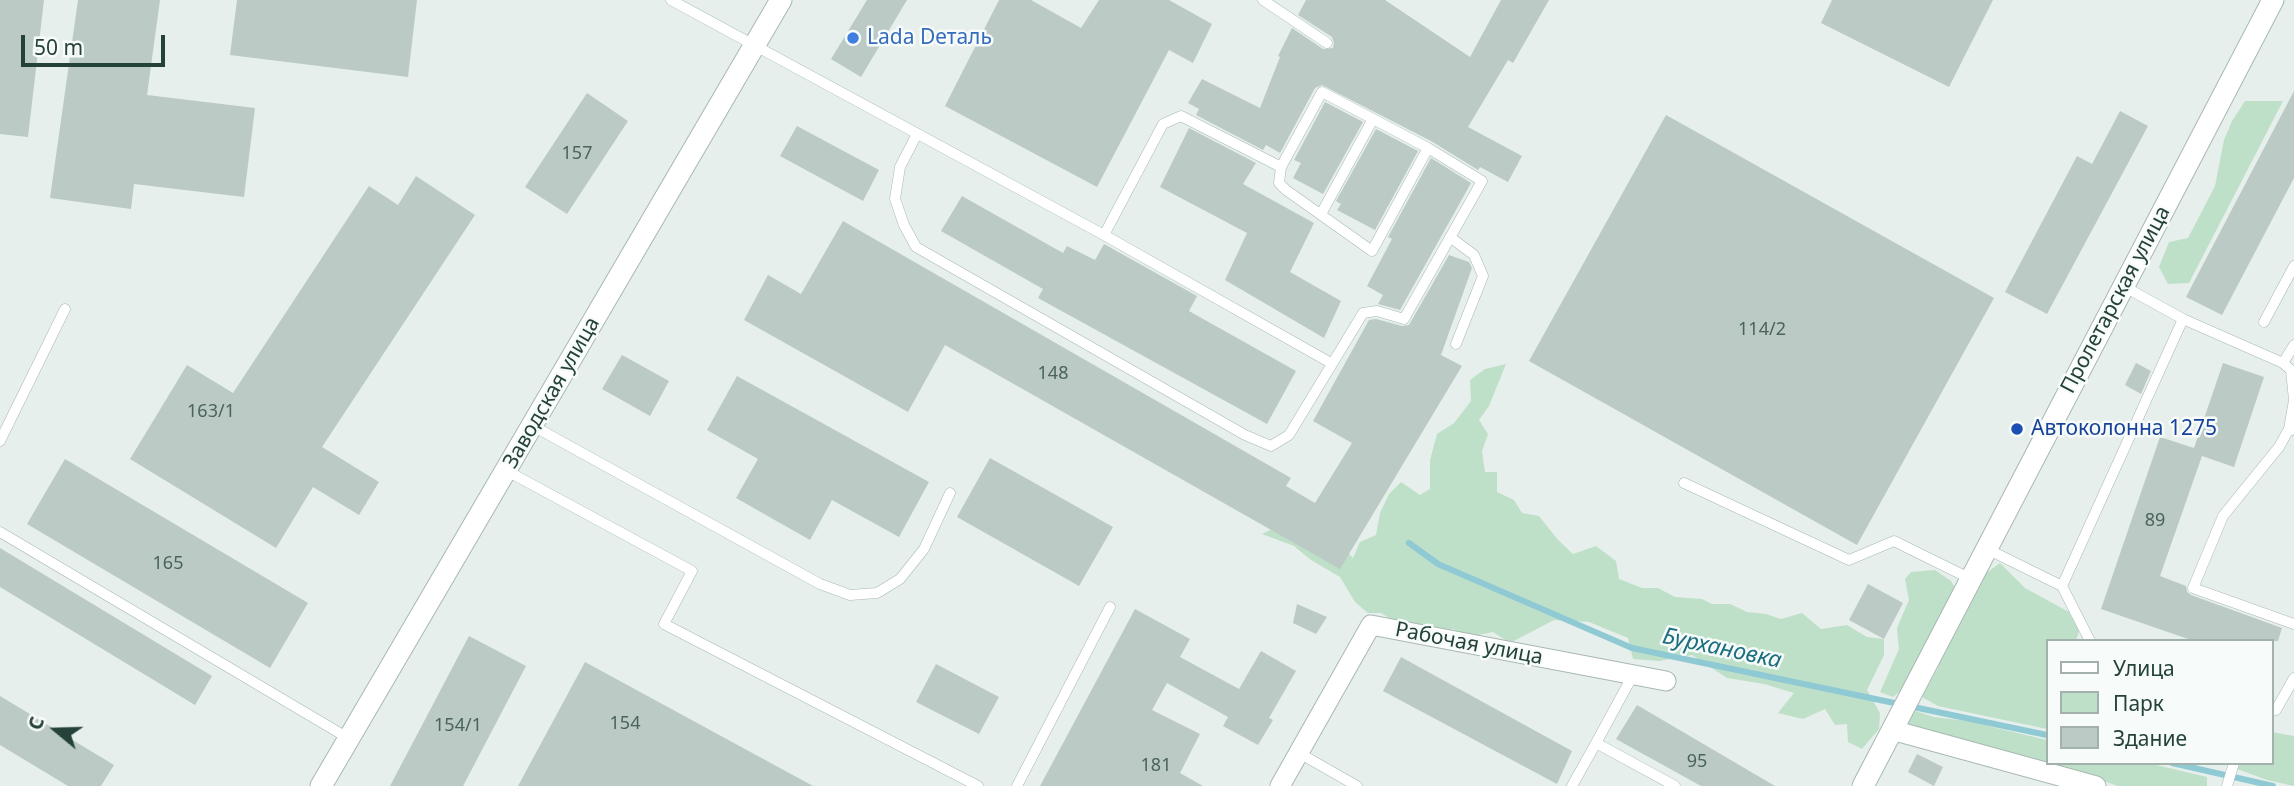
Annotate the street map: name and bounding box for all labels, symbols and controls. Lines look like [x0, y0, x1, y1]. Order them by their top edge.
scale bar [24, 21, 168, 65]
place label: Lada Dеталь [867, 25, 992, 51]
marker: Lada Dеталь [845, 30, 861, 46]
text: 50 m [34, 33, 83, 61]
house number: 157 [562, 143, 592, 165]
street label: Пролетарская улица [2056, 202, 2176, 398]
street label: Заводская улица [498, 313, 606, 473]
house number: 114/2 [1738, 319, 1786, 341]
house number: 148 [1038, 363, 1068, 385]
house number: 163/1 [187, 401, 235, 423]
place label: Автоколонна 1275 [2031, 416, 2217, 442]
marker: Автоколонна 1275 [2009, 421, 2025, 437]
house number: 89 [2145, 510, 2165, 532]
house number: 165 [153, 553, 183, 575]
street label: Рабочая улица [1393, 617, 1545, 671]
water label: Бурхановка [1660, 623, 1784, 675]
legend [2046, 639, 2273, 765]
text: Улица [2113, 654, 2175, 682]
text: Парк [2113, 689, 2164, 717]
north arrow [21, 695, 91, 765]
text: С [22, 713, 50, 733]
house number: 154 [610, 713, 640, 735]
house number: 154/1 [434, 715, 482, 737]
text: Здание [2113, 724, 2187, 752]
house number: 95 [1687, 751, 1707, 773]
house number: 181 [1141, 755, 1171, 777]

